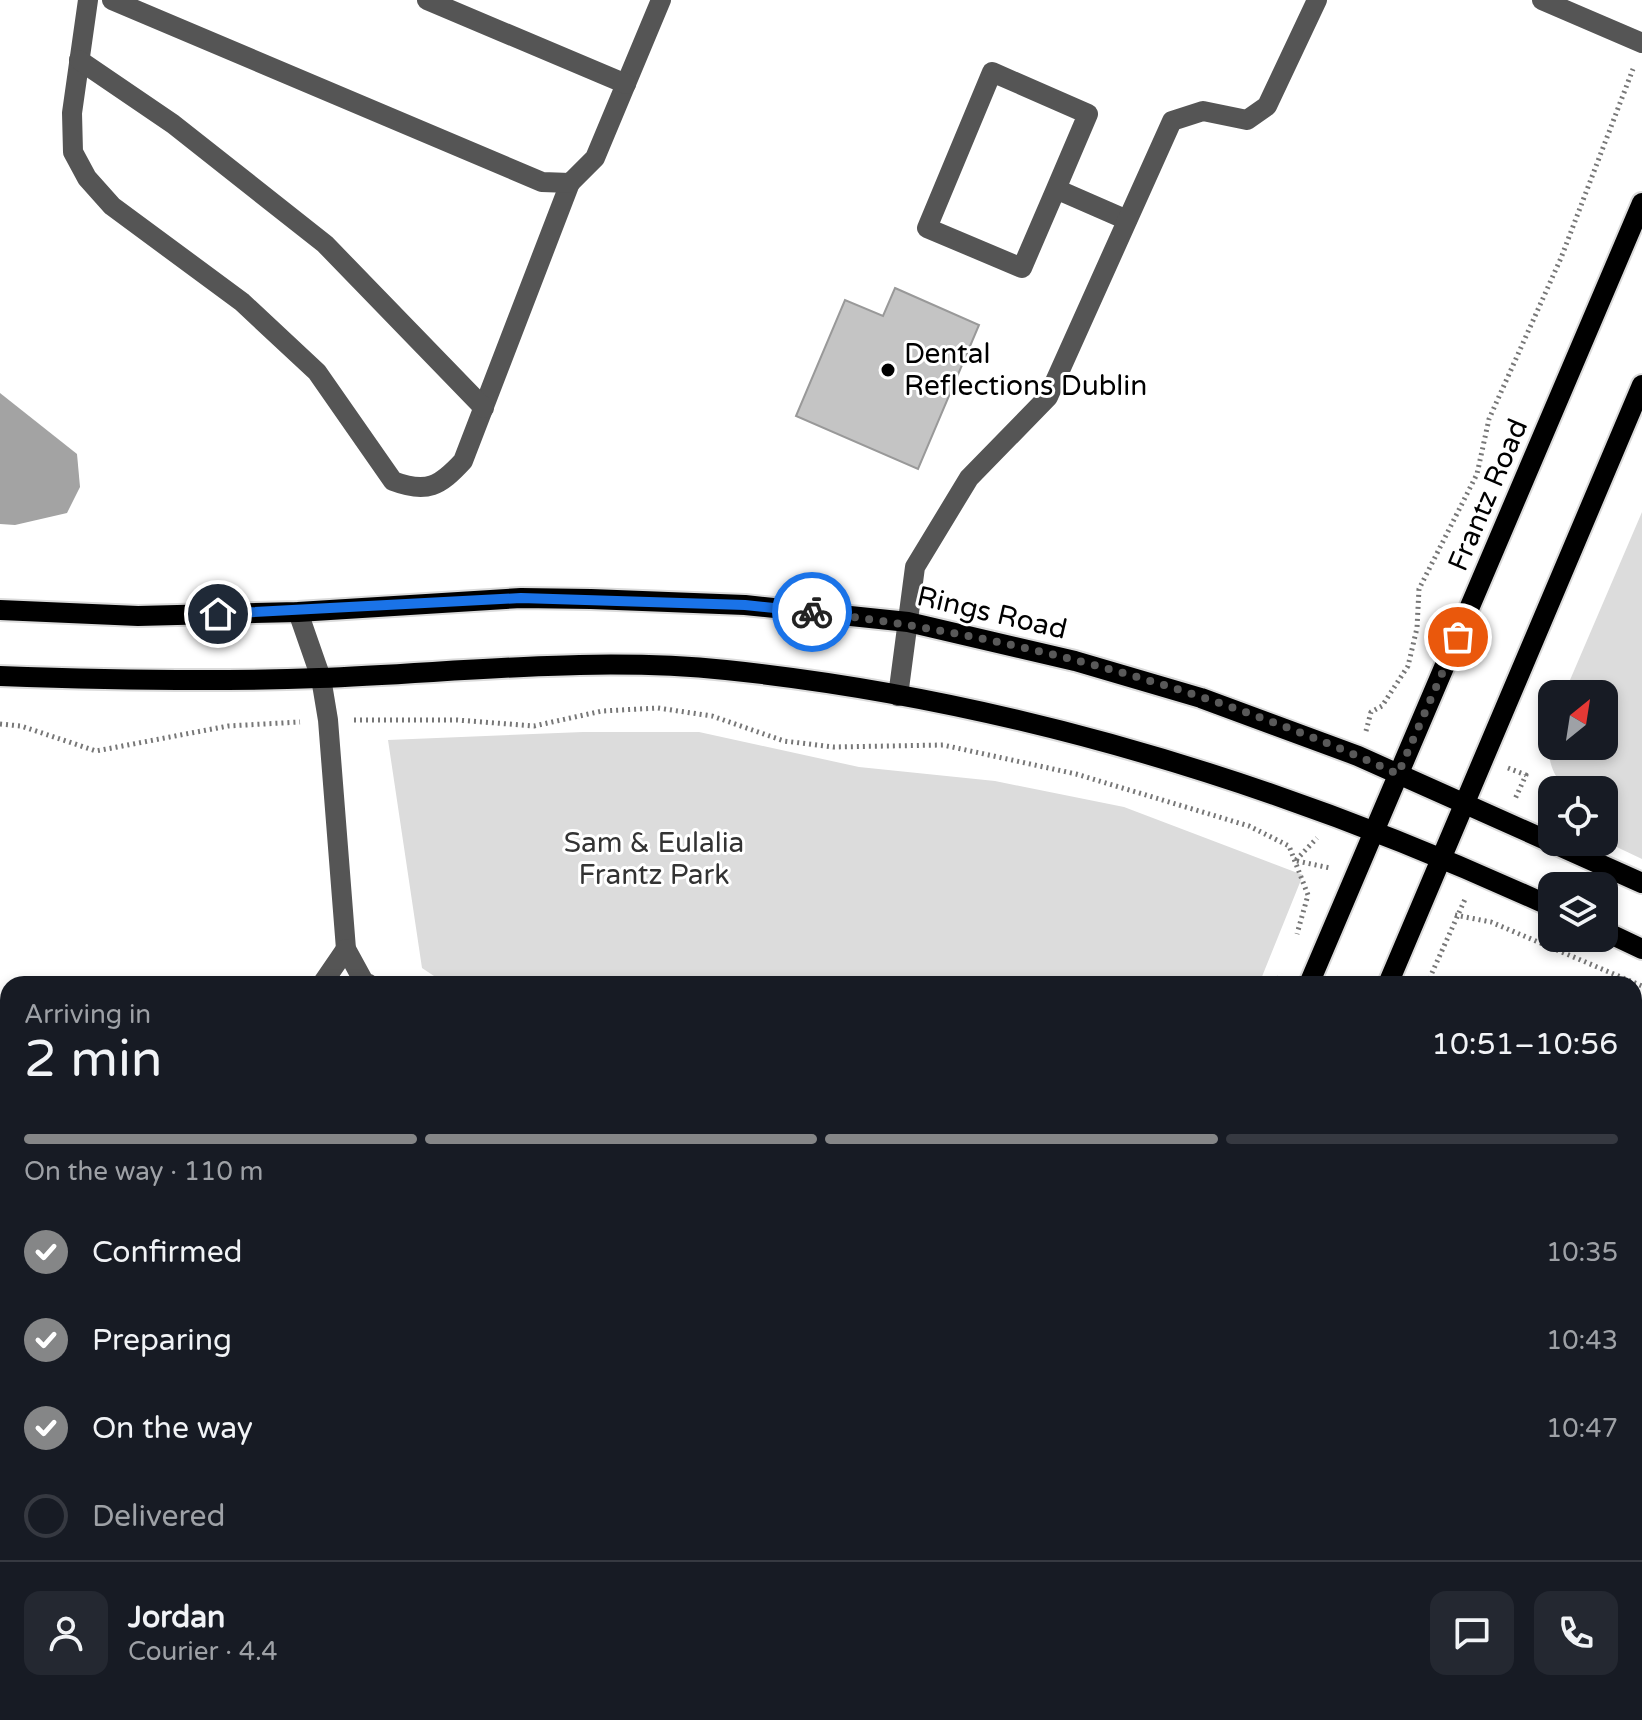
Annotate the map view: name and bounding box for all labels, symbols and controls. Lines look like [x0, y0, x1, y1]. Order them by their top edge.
place label: Dental Reflections Dublin [904, 337, 1147, 403]
marker: Dental Reflections Dublin [879, 361, 897, 379]
street label: Frantz Road [1441, 414, 1535, 576]
courier [772, 572, 852, 652]
street label: Rings Road [914, 579, 1070, 647]
pin [184, 580, 252, 648]
icon: bike [790, 590, 834, 634]
icon: home [196, 592, 240, 636]
pin [1424, 603, 1492, 671]
icon: bag [1436, 615, 1480, 659]
north arrow [1538, 680, 1618, 760]
map controls [1538, 680, 1618, 952]
button: locate [1538, 776, 1618, 856]
park label: Sam & Eulalia Frantz Park [564, 826, 744, 892]
button: layers [1538, 872, 1618, 952]
text: Arriving in [24, 999, 151, 1030]
text: 10:51–10:56 [1431, 1026, 1618, 1063]
text: 2 min [24, 1028, 163, 1091]
text: On the way · 110 m [24, 1156, 263, 1187]
icon: check [24, 1230, 68, 1274]
text: Confirmed [92, 1234, 243, 1271]
text: 10:35 [1546, 1237, 1618, 1268]
icon: check [24, 1318, 68, 1362]
text: Preparing [92, 1322, 232, 1359]
text: 10:43 [1546, 1325, 1618, 1356]
icon: check [24, 1406, 68, 1450]
text: On the way [92, 1410, 253, 1447]
text: 10:47 [1546, 1413, 1618, 1444]
text: Delivered [92, 1498, 226, 1535]
button: person [24, 1591, 108, 1675]
button: chat [1430, 1591, 1514, 1675]
button: phone [1534, 1591, 1618, 1675]
text: Jordan [128, 1599, 225, 1636]
text: Courier · 4.4 [128, 1636, 278, 1667]

